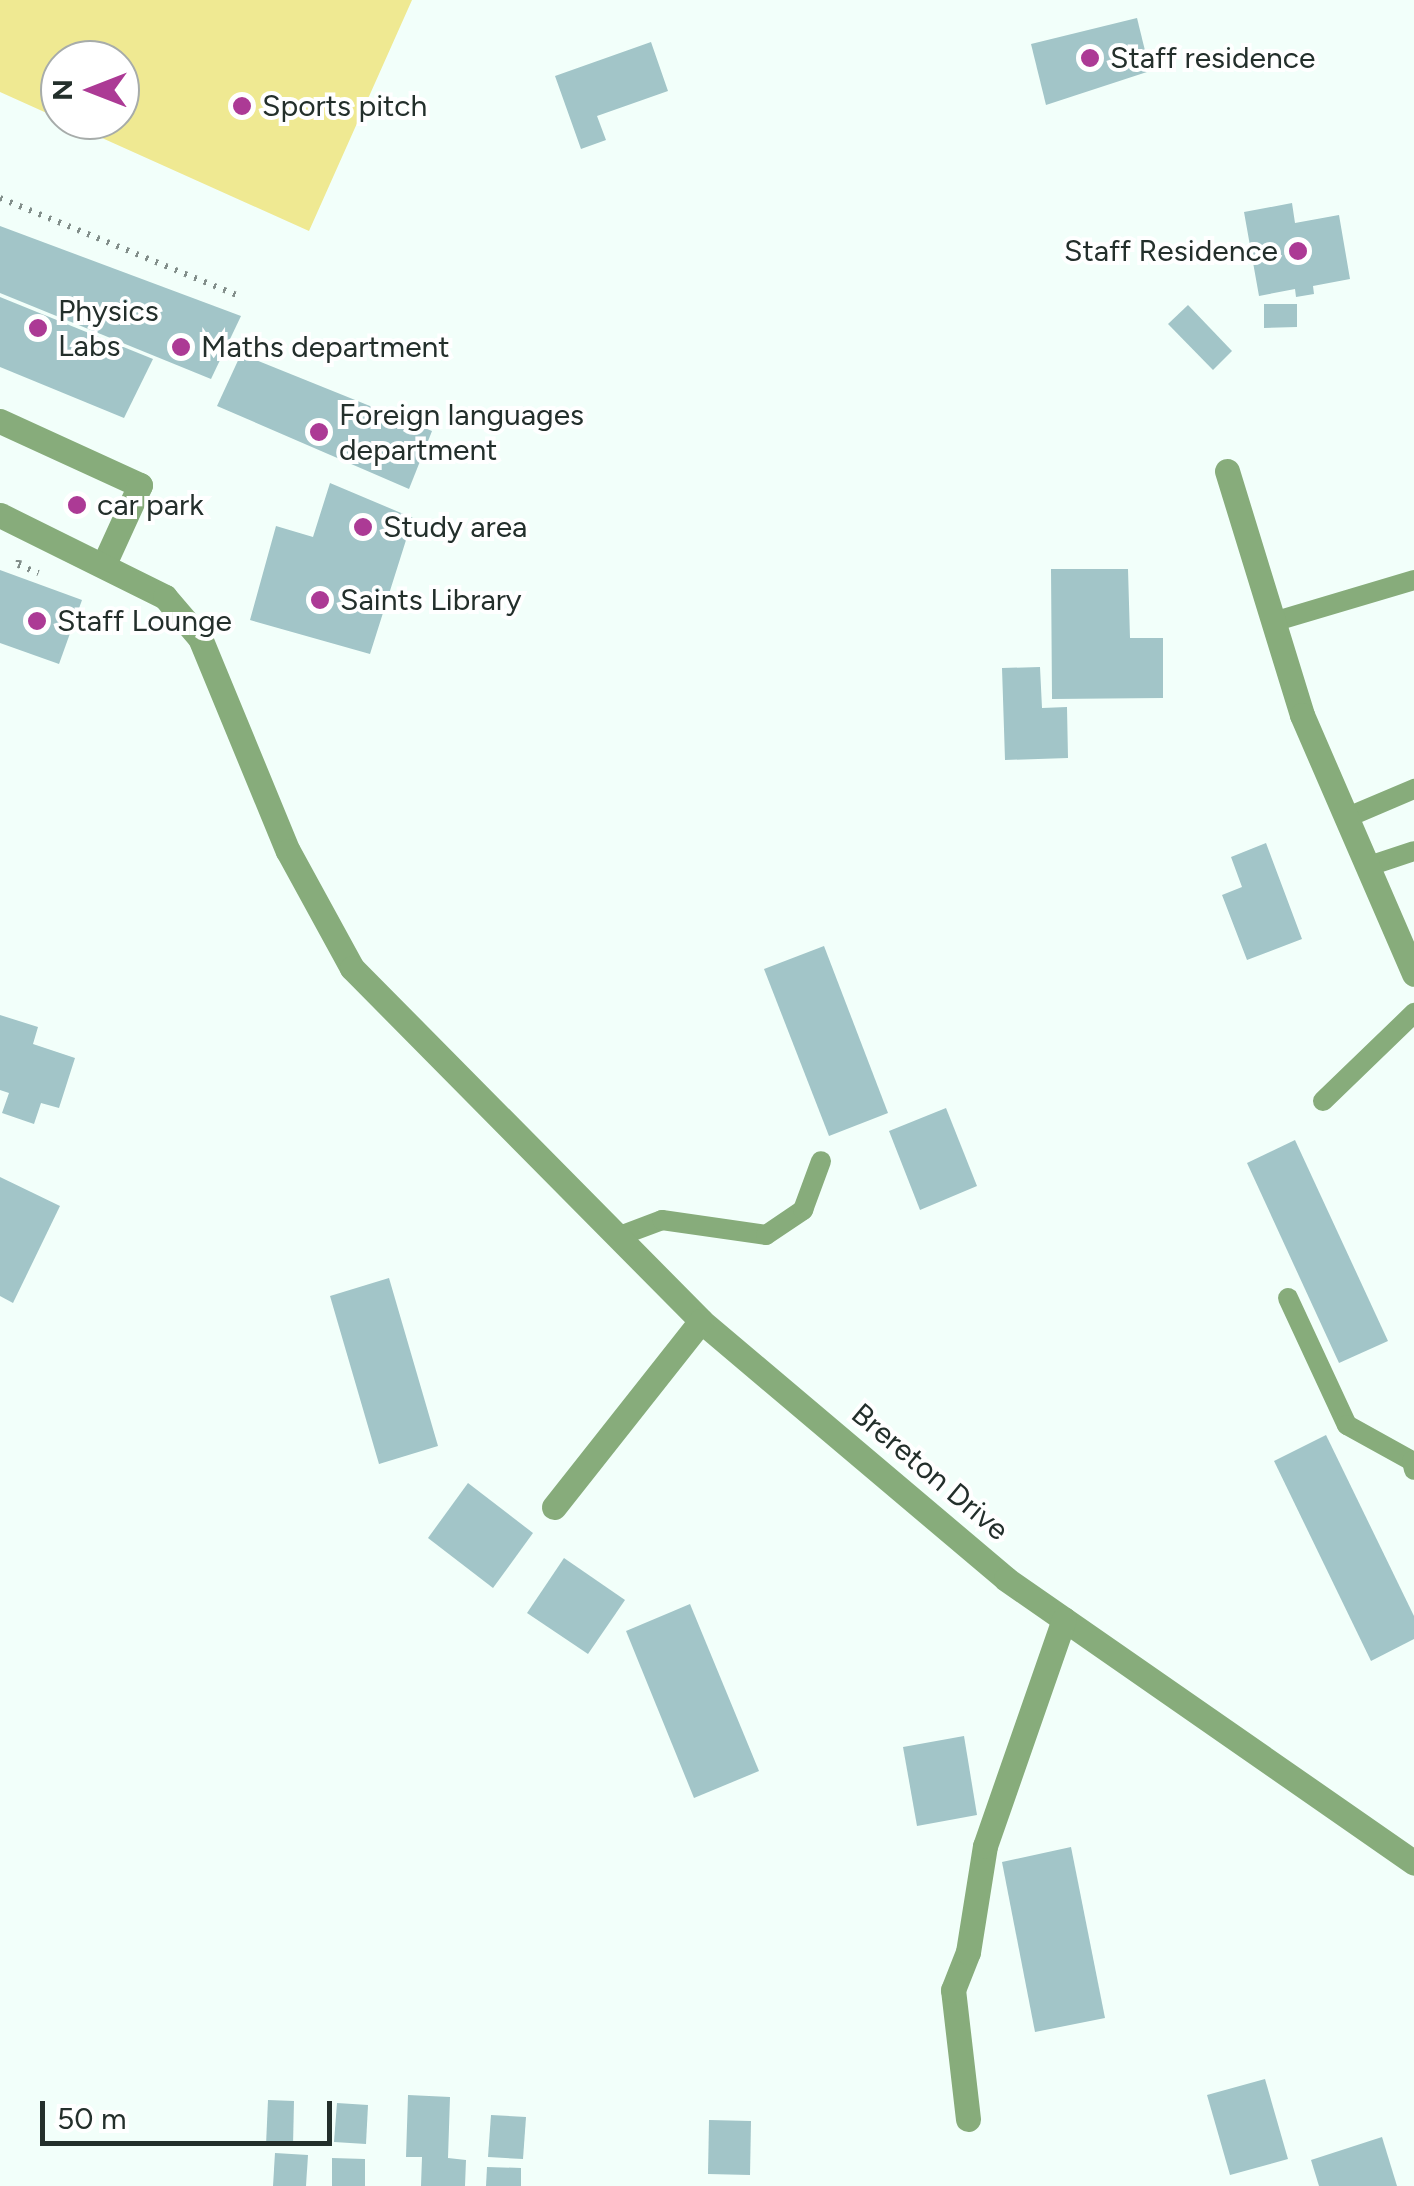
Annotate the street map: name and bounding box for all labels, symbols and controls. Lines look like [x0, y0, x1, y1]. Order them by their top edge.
north arrow [40, 40, 140, 140]
place label: Staff residence [1110, 40, 1315, 76]
marker: Staff residence [1079, 47, 1101, 69]
text: N [45, 79, 79, 101]
place label: Sports pitch [262, 88, 427, 124]
marker: Sports pitch [231, 95, 253, 117]
place label: Staff Residence [1064, 233, 1278, 269]
marker: Staff Residence [1287, 240, 1309, 262]
place label: Physics Labs [58, 293, 159, 364]
marker: Physics Labs [27, 317, 49, 339]
place label: Maths department [201, 329, 450, 365]
marker: Maths department [170, 336, 192, 358]
place label: Foreign languages department [339, 397, 584, 468]
marker: Foreign languages department [308, 421, 330, 443]
place label: car park [97, 487, 204, 523]
marker: car park [66, 494, 88, 516]
place label: Study area [383, 509, 527, 545]
marker: Study area [352, 516, 374, 538]
place label: Saints Library [340, 582, 522, 618]
marker: Saints Library [309, 589, 331, 611]
place label: Staff Lounge [57, 603, 232, 639]
marker: Staff Lounge [26, 610, 48, 632]
street label: Brereton Drive [844, 1396, 1016, 1548]
scale bar [45, 2081, 338, 2143]
text: 50 m [57, 2100, 126, 2137]

